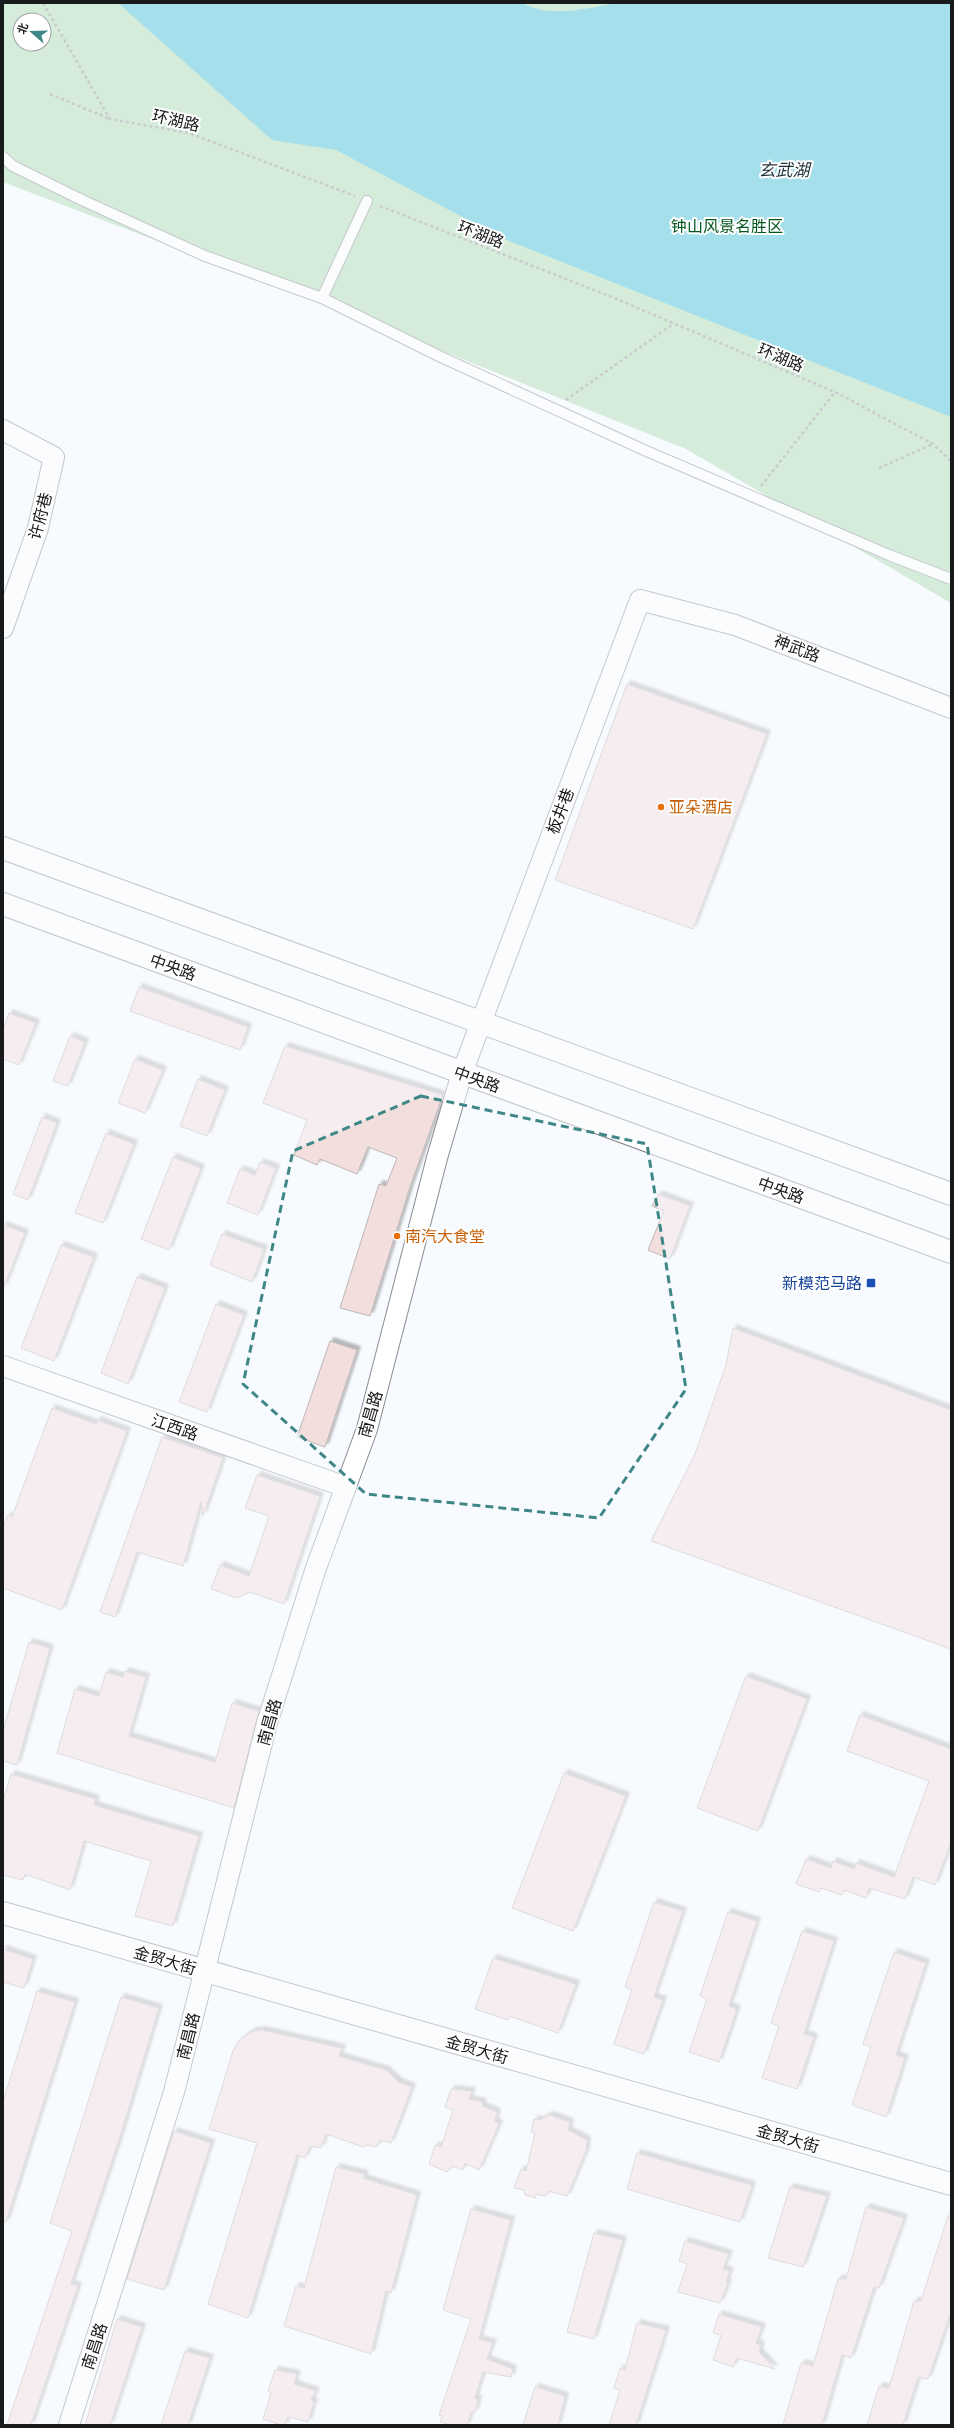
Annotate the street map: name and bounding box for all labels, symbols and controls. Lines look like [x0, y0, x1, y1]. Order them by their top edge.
north arrow [12, 12, 52, 52]
text: 北 [13, 21, 32, 36]
street label: 环湖路 [150, 104, 202, 137]
water label: 玄武湖 [759, 158, 812, 182]
street label: 环湖路 [454, 215, 507, 254]
park label: 钟山风景名胜区 [671, 215, 783, 238]
street label: 环湖路 [754, 337, 807, 377]
street label: 许府巷 [23, 490, 58, 542]
street label: 神武路 [770, 629, 823, 668]
street label: 板井巷 [541, 785, 580, 838]
place label: 亚朵酒店 [669, 796, 733, 819]
marker: 亚朵酒店 [656, 802, 666, 812]
street label: 中央路 [146, 948, 199, 986]
street label: 中央路 [450, 1060, 503, 1098]
street label: 中央路 [754, 1171, 807, 1209]
place label: 南汽大食堂 [405, 1225, 485, 1248]
marker: 南汽大食堂 [392, 1231, 402, 1241]
place label: 新模范马路 [782, 1272, 862, 1295]
marker: 新模范马路 [865, 1277, 877, 1289]
street label: 南昌路 [353, 1388, 388, 1440]
street label: 江西路 [148, 1409, 201, 1446]
street label: 南昌路 [252, 1696, 287, 1748]
street label: 金贸大街 [131, 1941, 199, 1980]
street label: 南昌路 [172, 2010, 205, 2062]
street label: 金贸大街 [443, 2030, 511, 2069]
street label: 金贸大街 [754, 2119, 822, 2158]
street label: 南昌路 [76, 2320, 113, 2373]

